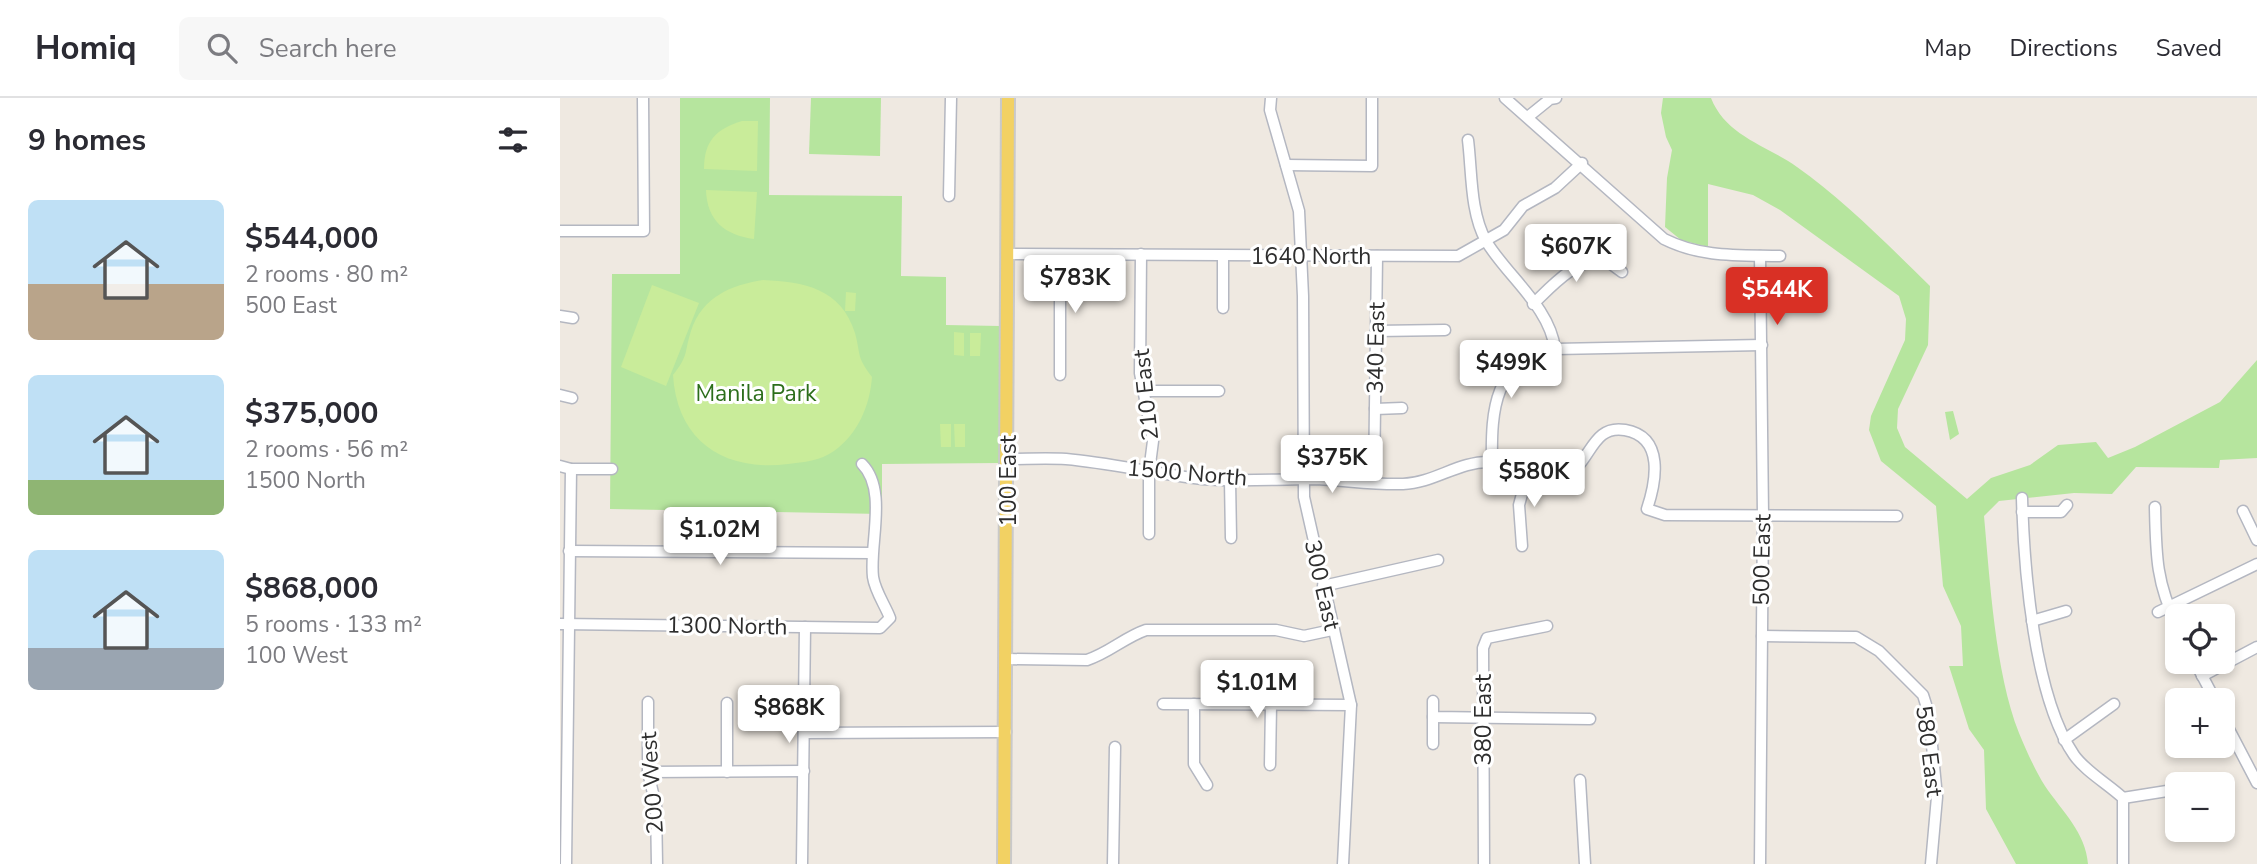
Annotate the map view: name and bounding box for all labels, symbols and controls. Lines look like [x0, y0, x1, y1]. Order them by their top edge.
search box [179, 17, 669, 80]
text: Homiq [35, 26, 137, 71]
icon: search [203, 29, 241, 67]
text: Search here [259, 31, 397, 66]
text: Map [1924, 32, 1971, 64]
text: Directions [2009, 32, 2118, 64]
text: Saved [2156, 32, 2222, 64]
text: 9 homes [28, 120, 146, 161]
icon: filters [494, 121, 532, 159]
text: $544,000 [245, 218, 378, 259]
pin: $607K [1527, 225, 1625, 284]
icon: home [84, 228, 168, 312]
text: $607K [1541, 231, 1611, 262]
street label: 1640 North [1251, 241, 1371, 272]
pin: $783K [1026, 256, 1124, 315]
text: 2 rooms · 80 m² [245, 259, 408, 290]
text: $783K [1040, 262, 1110, 293]
pin: $544K [1728, 268, 1826, 327]
text: $544K [1742, 274, 1812, 305]
text: 500 East [245, 290, 337, 321]
street label: 340 East [1360, 301, 1392, 394]
pin: $499K [1462, 341, 1560, 400]
street label: 210 East [1126, 347, 1166, 442]
text: $499K [1476, 347, 1546, 378]
park label: Manila Park [695, 378, 817, 409]
text: $375,000 [245, 393, 378, 434]
icon: home [84, 403, 168, 487]
text: 2 rooms · 56 m² [245, 434, 408, 465]
street label: 100 East [993, 434, 1024, 527]
pin: $375K [1283, 436, 1381, 495]
text: $375K [1297, 442, 1367, 473]
pin: $580K [1485, 450, 1583, 509]
street label: 1500 North [1125, 452, 1249, 494]
text: $580K [1499, 456, 1569, 487]
text: 1500 North [245, 465, 366, 496]
pin: $1.02M [663, 508, 777, 567]
street label: 500 East [1746, 513, 1778, 606]
text: $1.02M [680, 514, 760, 545]
street label: 300 East [1297, 537, 1348, 634]
text: $868,000 [245, 568, 378, 609]
icon: home [84, 578, 168, 662]
map controls [2165, 604, 2235, 842]
button: locate [2165, 604, 2235, 674]
text: 5 rooms · 133 m² [245, 609, 422, 640]
street label: 1300 North [666, 609, 788, 643]
text: 100 West [245, 640, 348, 671]
pin: $1.01M [1200, 660, 1314, 720]
text: $1.01M [1217, 667, 1297, 698]
street label: 380 East [1468, 673, 1499, 766]
pin: $868K [740, 686, 838, 745]
button: + [2165, 688, 2235, 758]
text: $868K [754, 692, 824, 723]
street label: 580 East [1908, 704, 1950, 799]
street label: 200 West [633, 730, 671, 835]
button: − [2165, 772, 2235, 842]

